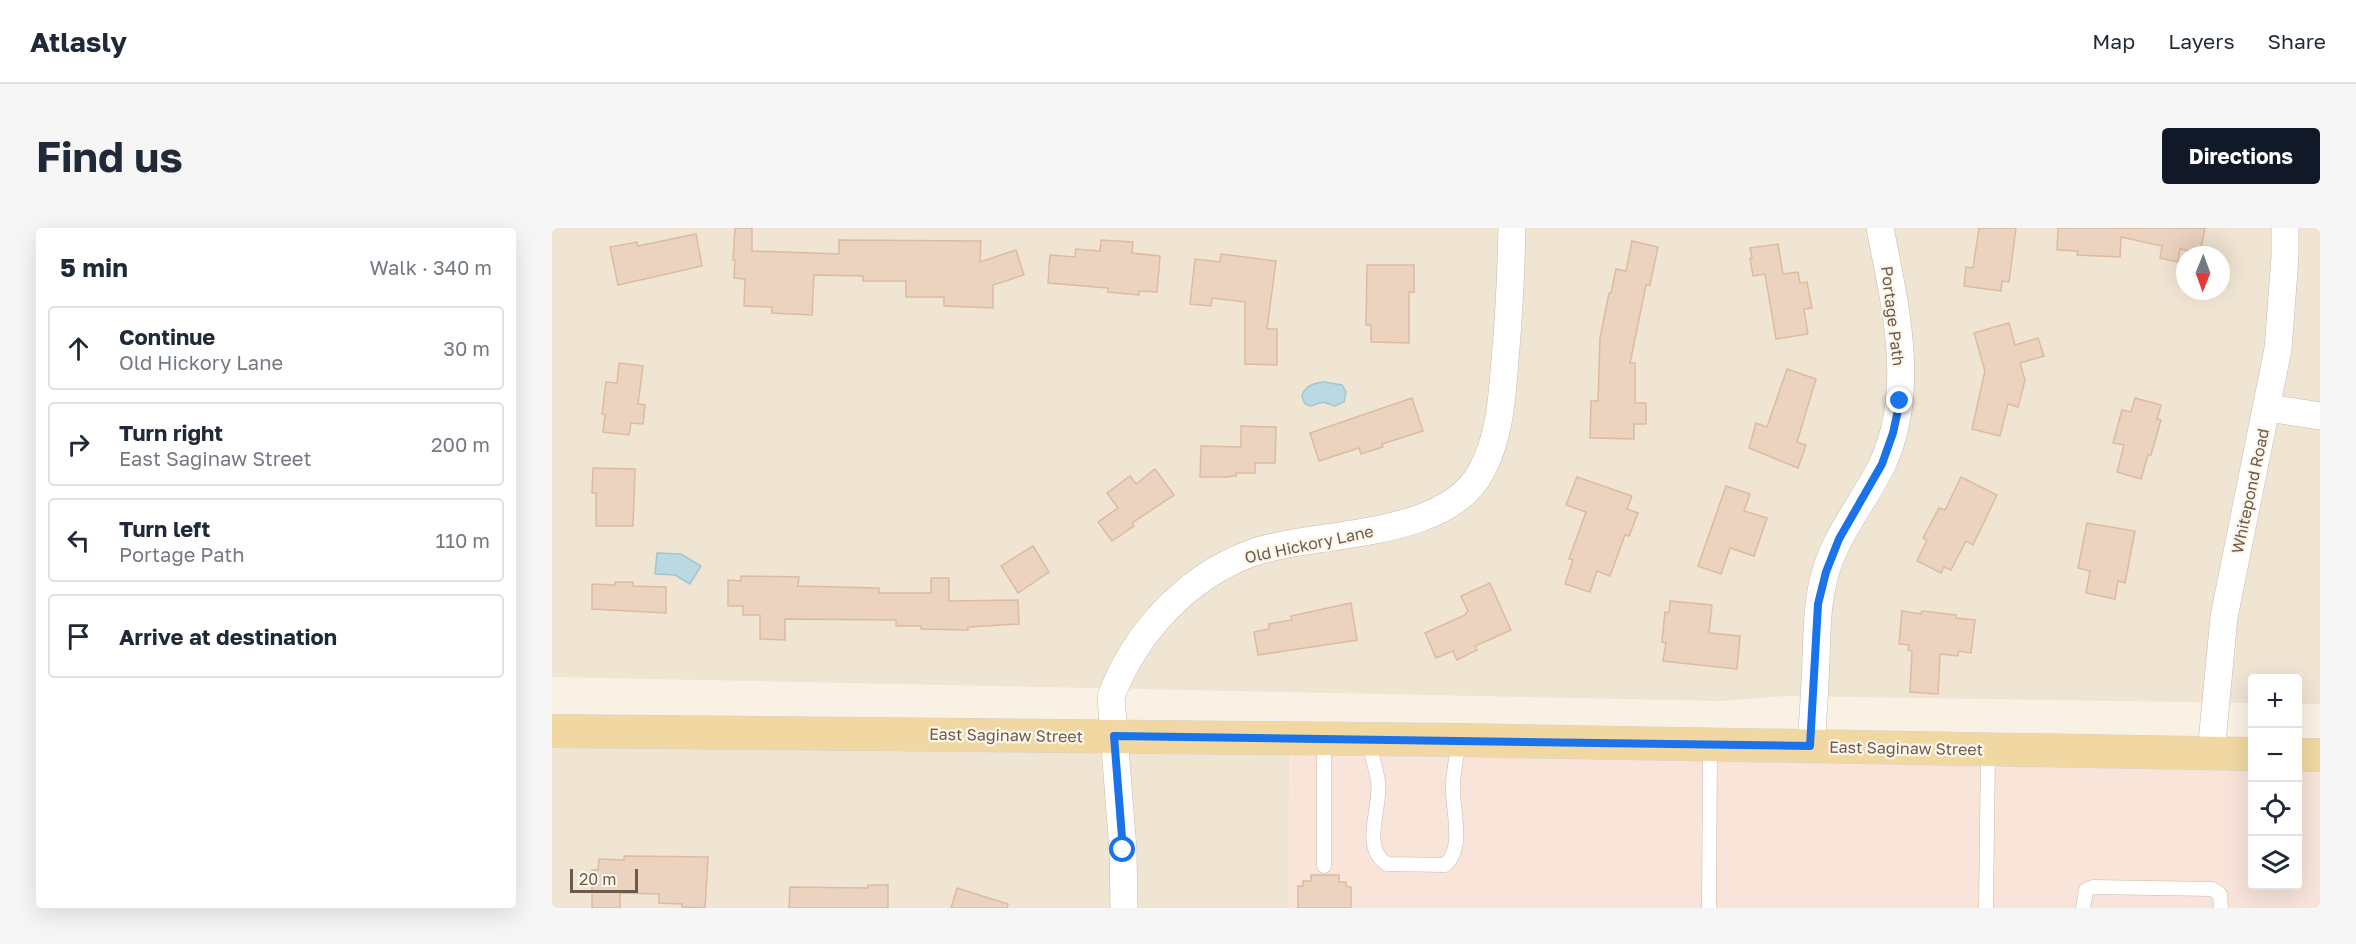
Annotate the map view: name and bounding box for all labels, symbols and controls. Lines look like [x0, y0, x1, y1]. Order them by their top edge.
text: Atlasly [30, 25, 127, 58]
text: Map [2092, 28, 2135, 54]
text: Layers [2168, 28, 2235, 54]
text: Share [2268, 28, 2326, 54]
button: Directions [2162, 128, 2320, 184]
text: Find us [36, 131, 183, 181]
north arrow [2176, 246, 2230, 300]
text: 5 min [60, 252, 128, 283]
text: Walk · 340 m [370, 255, 492, 279]
street label: Portage Path [1877, 265, 1909, 367]
text: Continue [119, 323, 215, 350]
icon: ahead [62, 332, 95, 365]
text: 30 m [443, 336, 490, 360]
text: Old Hickory Lane [119, 350, 283, 374]
route end [1886, 387, 1912, 413]
text: Turn right [119, 419, 223, 446]
street label: Whitepond Road [2227, 427, 2273, 555]
icon: right [62, 428, 95, 461]
text: 200 m [431, 432, 490, 456]
text: East Saginaw Street [119, 446, 311, 470]
text: Turn left [119, 515, 210, 542]
street label: Old Hickory Lane [1243, 521, 1375, 567]
icon: left [62, 524, 95, 557]
text: 110 m [436, 528, 490, 552]
text: Portage Path [119, 542, 245, 566]
icon: arrive [62, 620, 95, 653]
text: Arrive at destination [119, 623, 337, 650]
map controls [2248, 674, 2302, 890]
button: + [2248, 674, 2302, 728]
street label: East Saginaw Street [929, 724, 1083, 746]
button: − [2248, 728, 2302, 782]
street label: East Saginaw Street [1829, 737, 1983, 759]
button: locate [2248, 782, 2302, 836]
route start [1109, 836, 1135, 862]
button: layers [2248, 836, 2302, 890]
scale bar [570, 866, 638, 894]
text: 20 m [579, 869, 616, 889]

